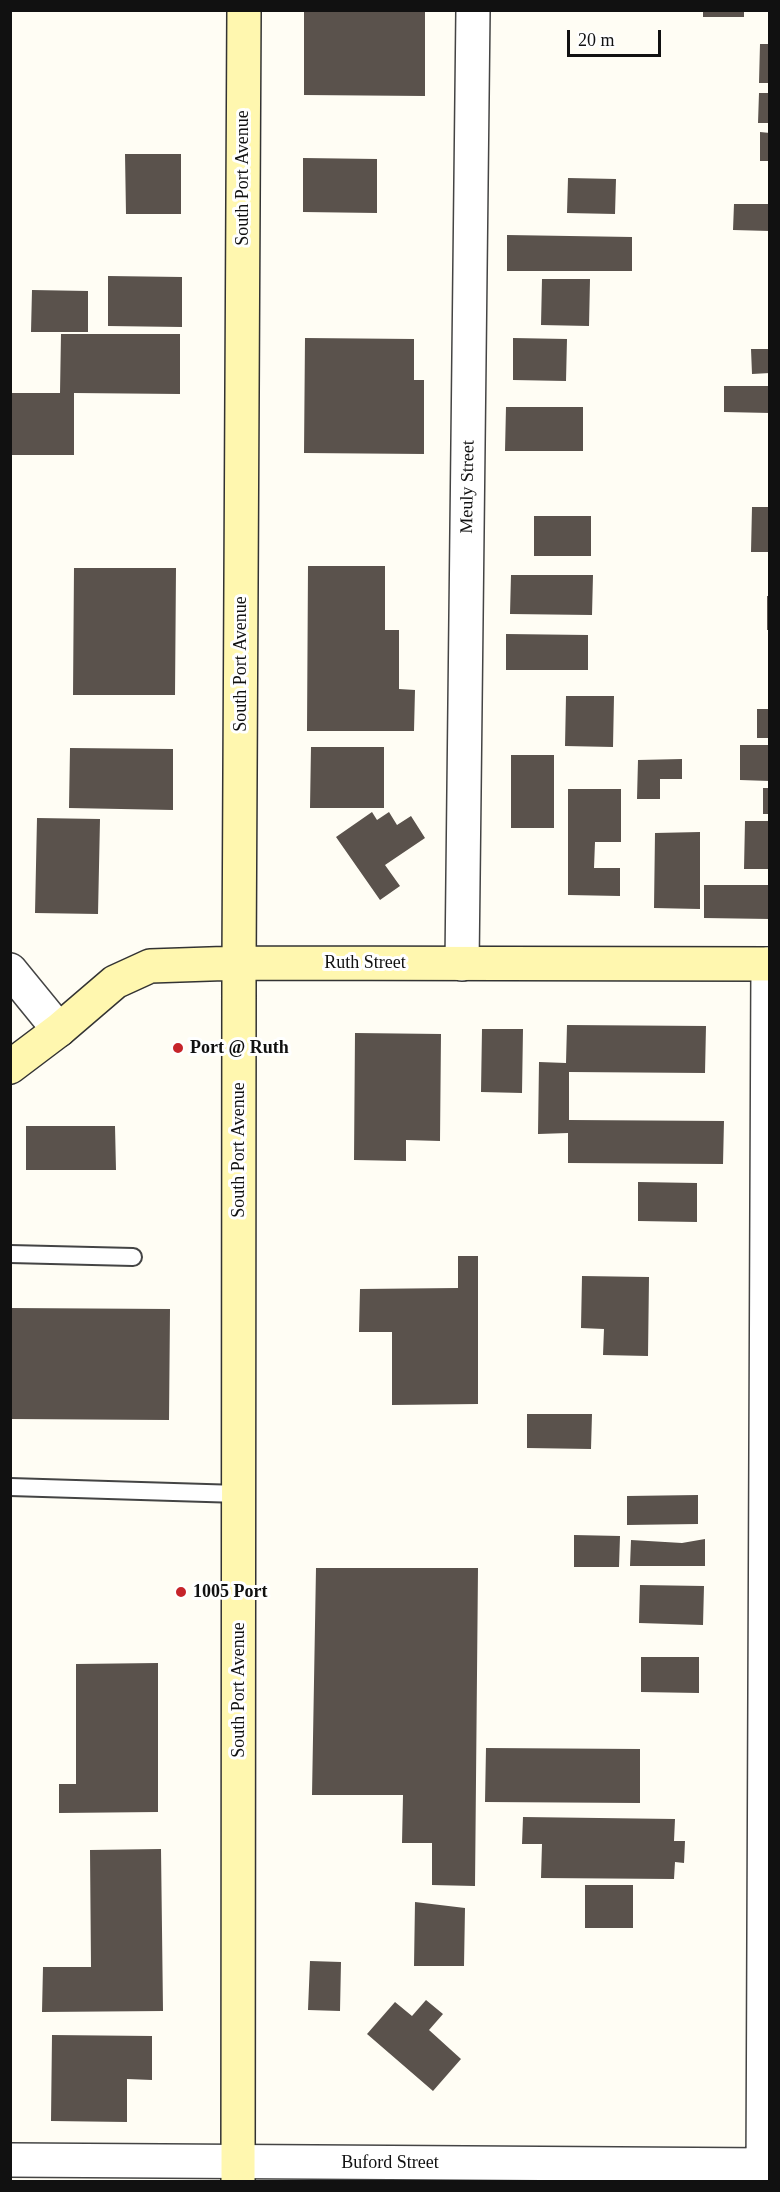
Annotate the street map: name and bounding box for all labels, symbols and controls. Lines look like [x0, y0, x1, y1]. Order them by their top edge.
scale bar [570, 18, 664, 56]
text: 20 m [578, 30, 615, 50]
street label: South Port Avenue [232, 110, 254, 246]
street label: Meuly Street [456, 440, 480, 534]
street label: South Port Avenue [230, 596, 252, 732]
street label: Ruth Street [324, 952, 406, 974]
place label: Port @ Ruth [190, 1037, 289, 1059]
marker: Port @ Ruth [171, 1041, 185, 1055]
street label: South Port Avenue [228, 1082, 250, 1218]
place label: 1005 Port [193, 1581, 267, 1603]
marker: 1005 Port [174, 1585, 188, 1599]
street label: South Port Avenue [228, 1622, 250, 1758]
street label: Buford Street [341, 2152, 439, 2174]

